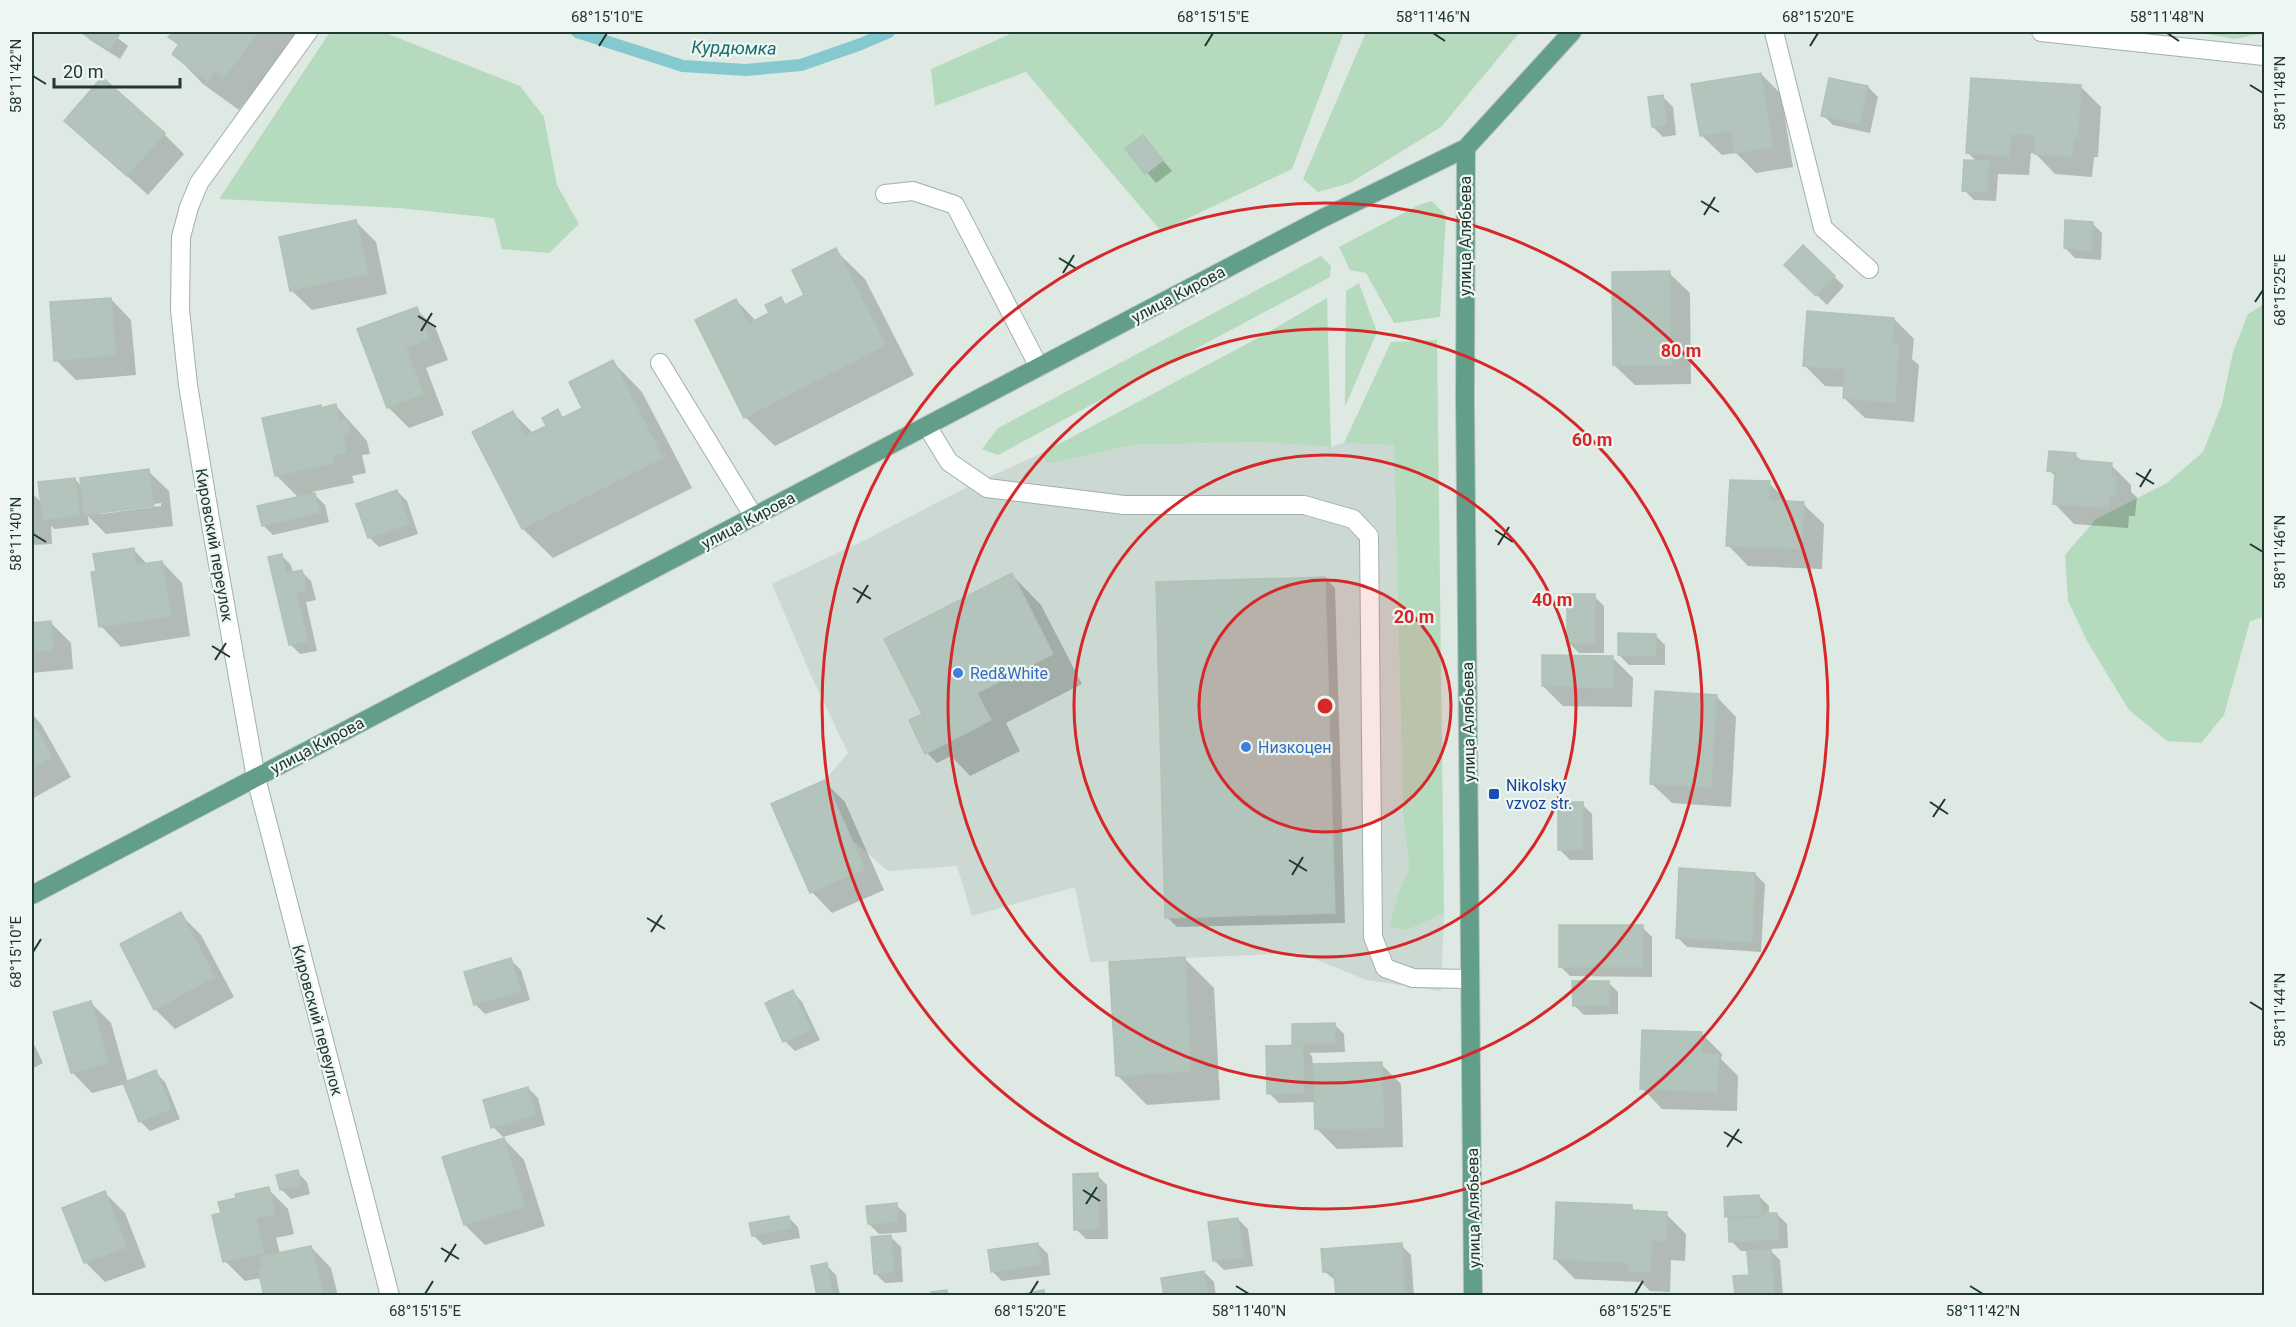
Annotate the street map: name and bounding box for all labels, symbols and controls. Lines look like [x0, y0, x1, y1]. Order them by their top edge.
text: 68°15'10"E [571, 8, 644, 26]
text: 68°15'15"E [1177, 8, 1250, 26]
text: 58°11'46"N [1396, 8, 1470, 26]
text: 68°15'20"E [1782, 8, 1855, 26]
text: 58°11'48"N [2130, 8, 2204, 26]
water label: Курдюмка [691, 36, 777, 59]
text: 58°11'42"N [7, 39, 25, 113]
scale bar [54, 51, 180, 89]
text: 58°11'48"N [2271, 56, 2289, 130]
text: 20 m [63, 61, 103, 82]
street label: улица Алябьева [1456, 176, 1475, 296]
text: 68°15'25"E [2271, 253, 2289, 326]
street label: улица Кирова [1128, 262, 1228, 327]
text: 80 m [1661, 340, 1701, 361]
text: 60 m [1572, 429, 1612, 450]
street label: Кировский переулок [192, 467, 237, 624]
street label: улица Кирова [698, 488, 798, 553]
text: 58°11'40"N [7, 497, 25, 571]
text: 58°11'46"N [2271, 515, 2289, 589]
text: 40 m [1532, 589, 1572, 610]
text: 20 m [1394, 606, 1434, 627]
street label: улица Алябьева [1458, 662, 1479, 782]
place label: Red&White [970, 664, 1048, 683]
marker: Red&White [951, 666, 965, 680]
centre of rings [1315, 696, 1335, 716]
street label: улица Кирова [267, 713, 367, 778]
place label: Низкоцен [1258, 738, 1332, 757]
marker: Низкоцен [1239, 740, 1253, 754]
place label: Nikolsky vzvoz str. [1506, 776, 1572, 813]
marker: Nikolsky vzvoz str. [1487, 787, 1501, 801]
text: 68°15'10"E [7, 915, 25, 988]
street label: Кировский переулок [288, 943, 347, 1098]
text: 58°11'44"N [2271, 973, 2289, 1047]
street label: улица Алябьева [1463, 1148, 1484, 1268]
text: 68°15'15"E [389, 1302, 462, 1320]
text: 68°15'20"E [994, 1302, 1067, 1320]
text: 58°11'40"N [1212, 1302, 1286, 1320]
text: 68°15'25"E [1599, 1302, 1672, 1320]
text: 58°11'42"N [1946, 1302, 2020, 1320]

